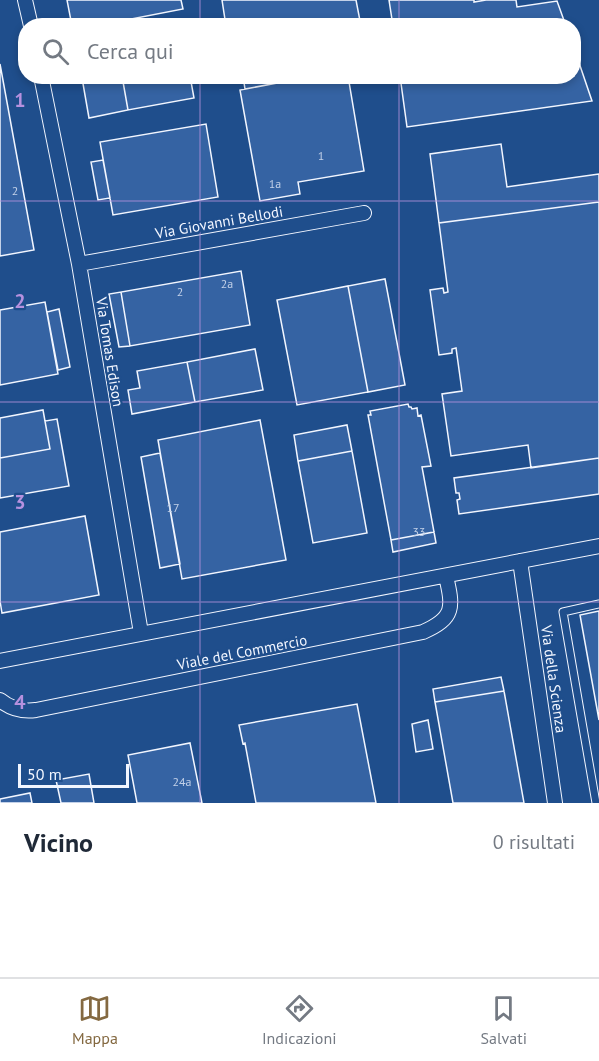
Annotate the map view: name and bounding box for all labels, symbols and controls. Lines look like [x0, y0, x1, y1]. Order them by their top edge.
search box [18, 18, 581, 84]
icon: search [39, 35, 72, 68]
text: Cerca qui [87, 37, 174, 65]
text: 1 [14, 87, 26, 113]
house number: 1 [318, 148, 324, 163]
house number: 1a [269, 176, 281, 191]
house number: 2 [12, 183, 18, 198]
street label: Via Giovanni Bellodi [153, 201, 284, 243]
house number: 2a [221, 276, 233, 291]
house number: 2 [177, 284, 183, 299]
text: 2 [14, 288, 26, 314]
street label: Via Tomas Edison [92, 295, 128, 408]
text: 3 [14, 489, 26, 515]
house number: 17 [166, 500, 180, 515]
house number: 33 [412, 524, 426, 539]
street label: Via della Scienza [537, 623, 571, 734]
street label: Viale del Commercio [174, 630, 309, 674]
text: 4 [14, 689, 26, 715]
scale bar [18, 761, 129, 788]
text: 50 m [27, 764, 62, 784]
house number: 24a [172, 774, 192, 789]
text: Vicino [24, 826, 93, 859]
text: 0 risultati [493, 829, 575, 855]
tab: Mappa [72, 992, 118, 1048]
tab: Indicazioni [262, 992, 336, 1048]
tab: Salvati [480, 992, 527, 1048]

